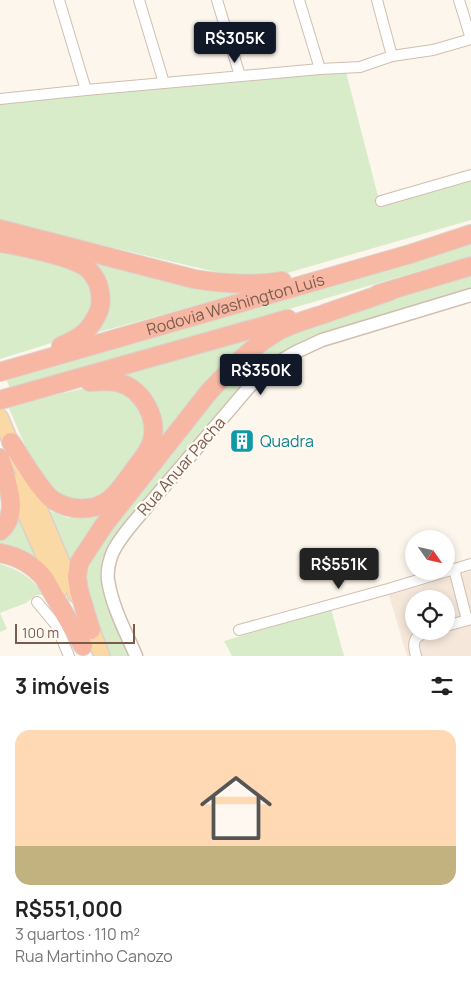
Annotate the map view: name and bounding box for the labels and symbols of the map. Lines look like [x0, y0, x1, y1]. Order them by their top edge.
pin: R$305K [194, 22, 276, 64]
street label: Rodovia Washington Luís [144, 268, 327, 340]
pin: R$350K [220, 354, 302, 396]
street label: Rua Anuar Pacha [132, 412, 230, 520]
building icon: Quadra [229, 428, 255, 454]
place label: Quadra [260, 430, 314, 452]
north arrow [405, 530, 455, 580]
pin: R$551K [298, 548, 380, 590]
scale bar [15, 621, 135, 644]

